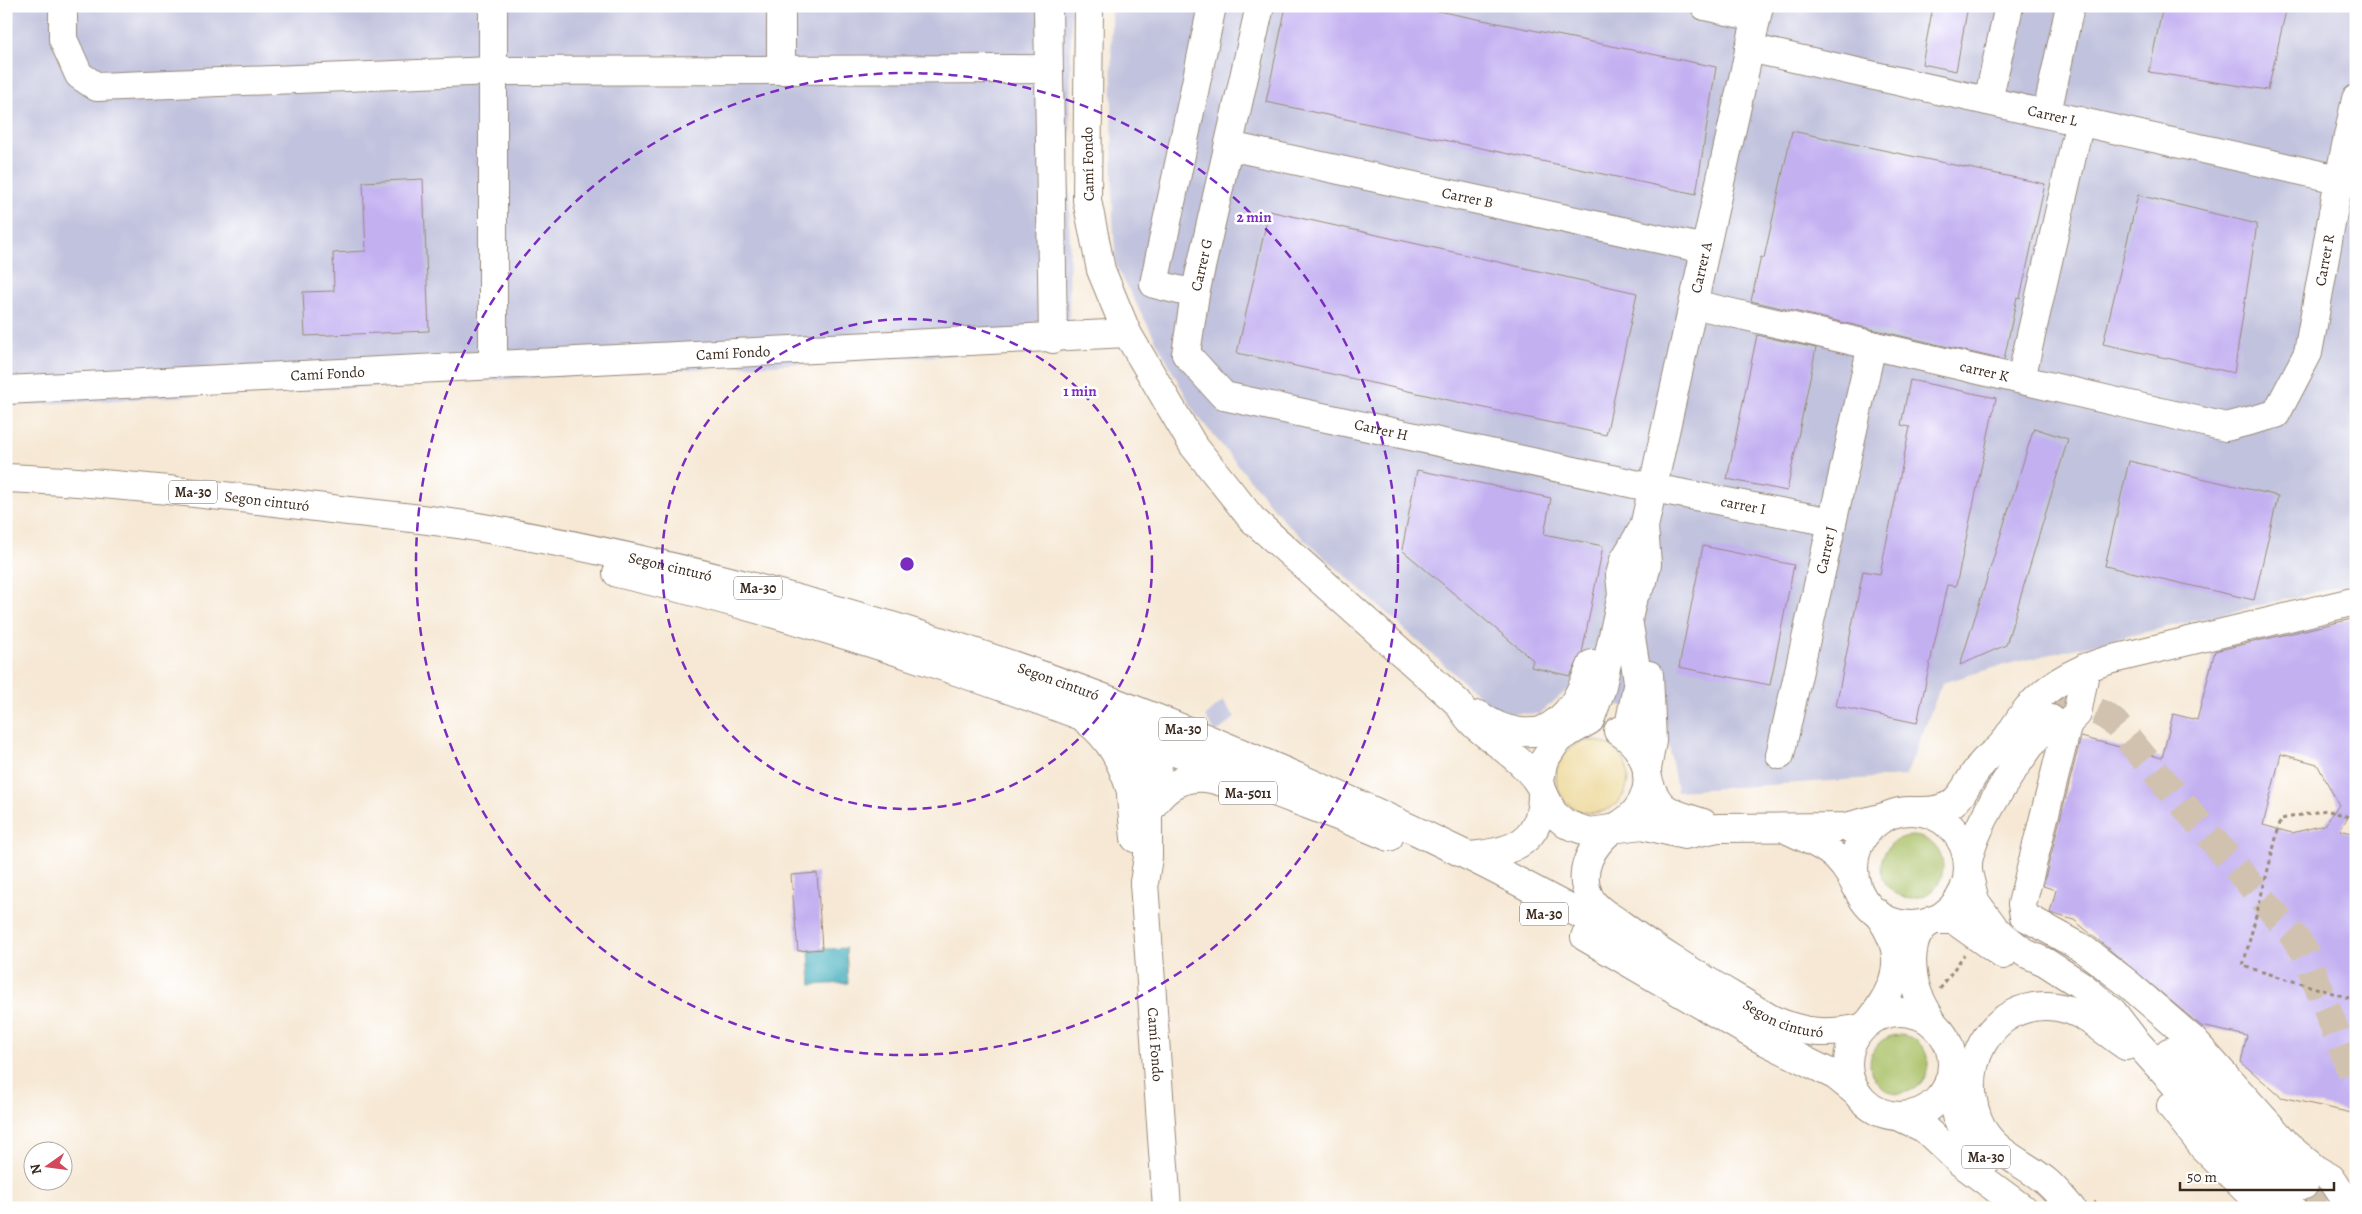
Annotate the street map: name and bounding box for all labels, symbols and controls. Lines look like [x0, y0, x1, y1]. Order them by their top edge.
street label: Carrer L [2026, 100, 2080, 131]
street label: Camí Fondo [1077, 127, 1099, 201]
street label: Carrer B [1440, 182, 1495, 213]
text: 2 min [1236, 207, 1272, 227]
street label: Carrer R [2310, 232, 2339, 288]
street label: Carrer G [1186, 237, 1217, 293]
street label: Carrer A [1686, 240, 1717, 295]
street label: Camí Fondo [695, 341, 771, 365]
street label: carrer K [1958, 356, 2011, 387]
street label: Camí Fondo [290, 362, 365, 386]
text: 1 min [1063, 381, 1097, 401]
street label: Carrer H [1352, 414, 1410, 445]
road number: Ma-30 [169, 481, 217, 504]
street label: Segon cinturó [223, 486, 311, 516]
street label: carrer I [1719, 491, 1768, 519]
street label: Carrer J [1811, 524, 1841, 576]
street label: Segon cinturó [626, 547, 714, 586]
centre of rings [898, 555, 916, 573]
road number: Ma-30 [734, 576, 782, 600]
street label: Segon cinturó [1015, 658, 1102, 705]
road number: Ma-30 [1159, 718, 1207, 741]
road number: Ma-5011 [1219, 781, 1277, 804]
road number: Ma-30 [1520, 902, 1568, 926]
street label: Segon cinturó [1739, 994, 1824, 1042]
street label: Camí Fondo [1143, 1007, 1168, 1082]
north arrow [22, 1142, 72, 1192]
road number: Ma-30 [1962, 1146, 2010, 1168]
scale bar [2180, 1159, 2333, 1191]
text: N [25, 1162, 46, 1176]
text: 50 m [2187, 1167, 2217, 1187]

